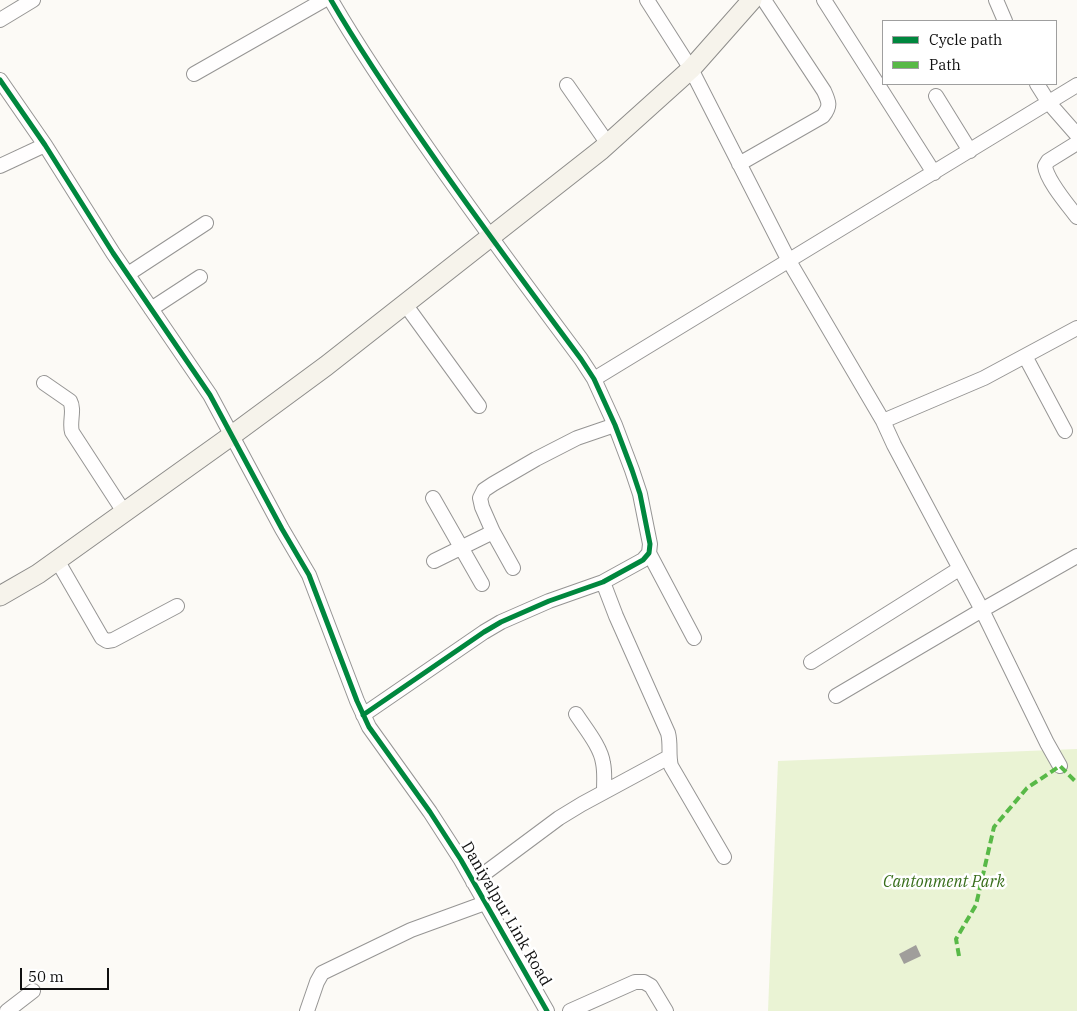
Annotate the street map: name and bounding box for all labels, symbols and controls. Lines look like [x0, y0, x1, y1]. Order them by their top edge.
legend [882, 20, 1057, 85]
text: Cycle path [929, 30, 1002, 49]
text: Path [929, 55, 961, 74]
street label: Daniyalpur Link Road [457, 838, 555, 990]
park label: Cantonment Park [883, 872, 1005, 892]
scale bar [22, 958, 111, 990]
text: 50 m [28, 967, 64, 986]

